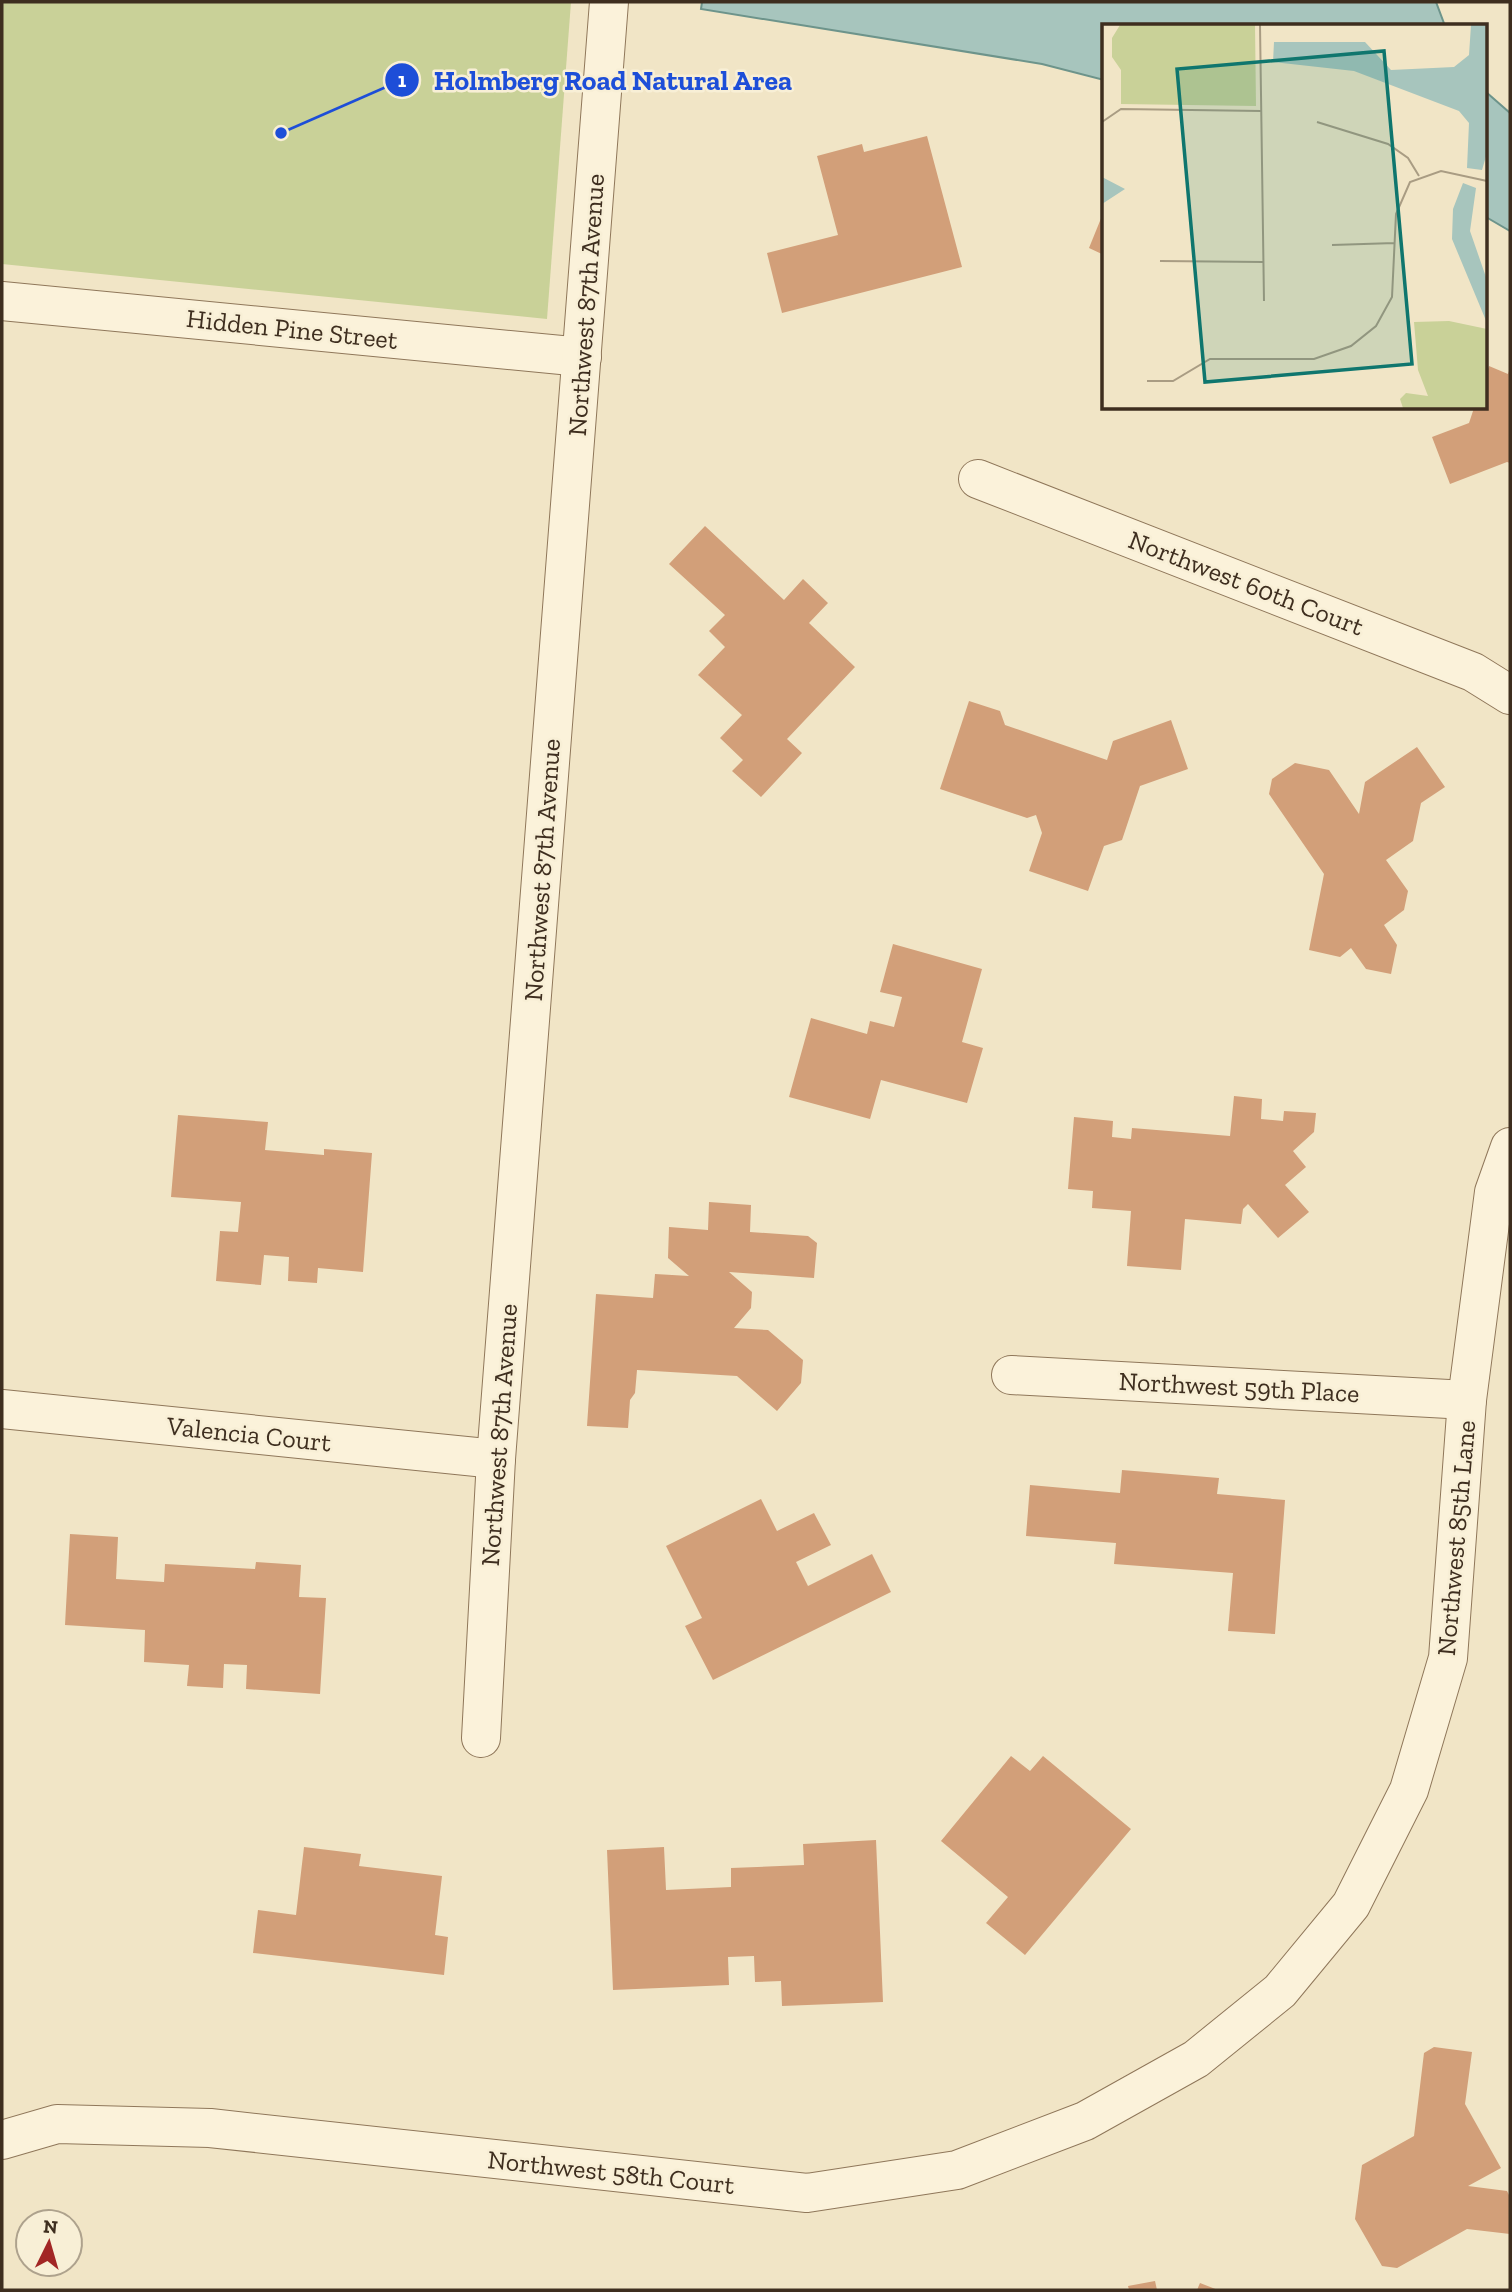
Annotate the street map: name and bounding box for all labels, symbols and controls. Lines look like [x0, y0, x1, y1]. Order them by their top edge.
inset map [1102, 24, 1488, 410]
callout: Holmberg Road Natural Area [384, 55, 807, 104]
text: Holmberg Road Natural Area [434, 64, 792, 97]
text: 1 [398, 67, 407, 92]
street label: Northwest 87th Avenue [561, 173, 611, 437]
street label: Hidden Pine Street [185, 302, 400, 356]
street label: Northwest 60th Court [1124, 523, 1368, 643]
street label: Northwest 87th Avenue [517, 738, 567, 1002]
street label: Northwest 87th Avenue [474, 1303, 524, 1567]
street label: Northwest 59th Place [1118, 1365, 1360, 1409]
street label: Valencia Court [164, 1409, 333, 1459]
street label: Northwest 85th Lane [1430, 1419, 1482, 1657]
street label: Northwest 58th Court [486, 2143, 736, 2201]
north arrow [14, 2208, 84, 2278]
text: N [42, 2214, 59, 2239]

